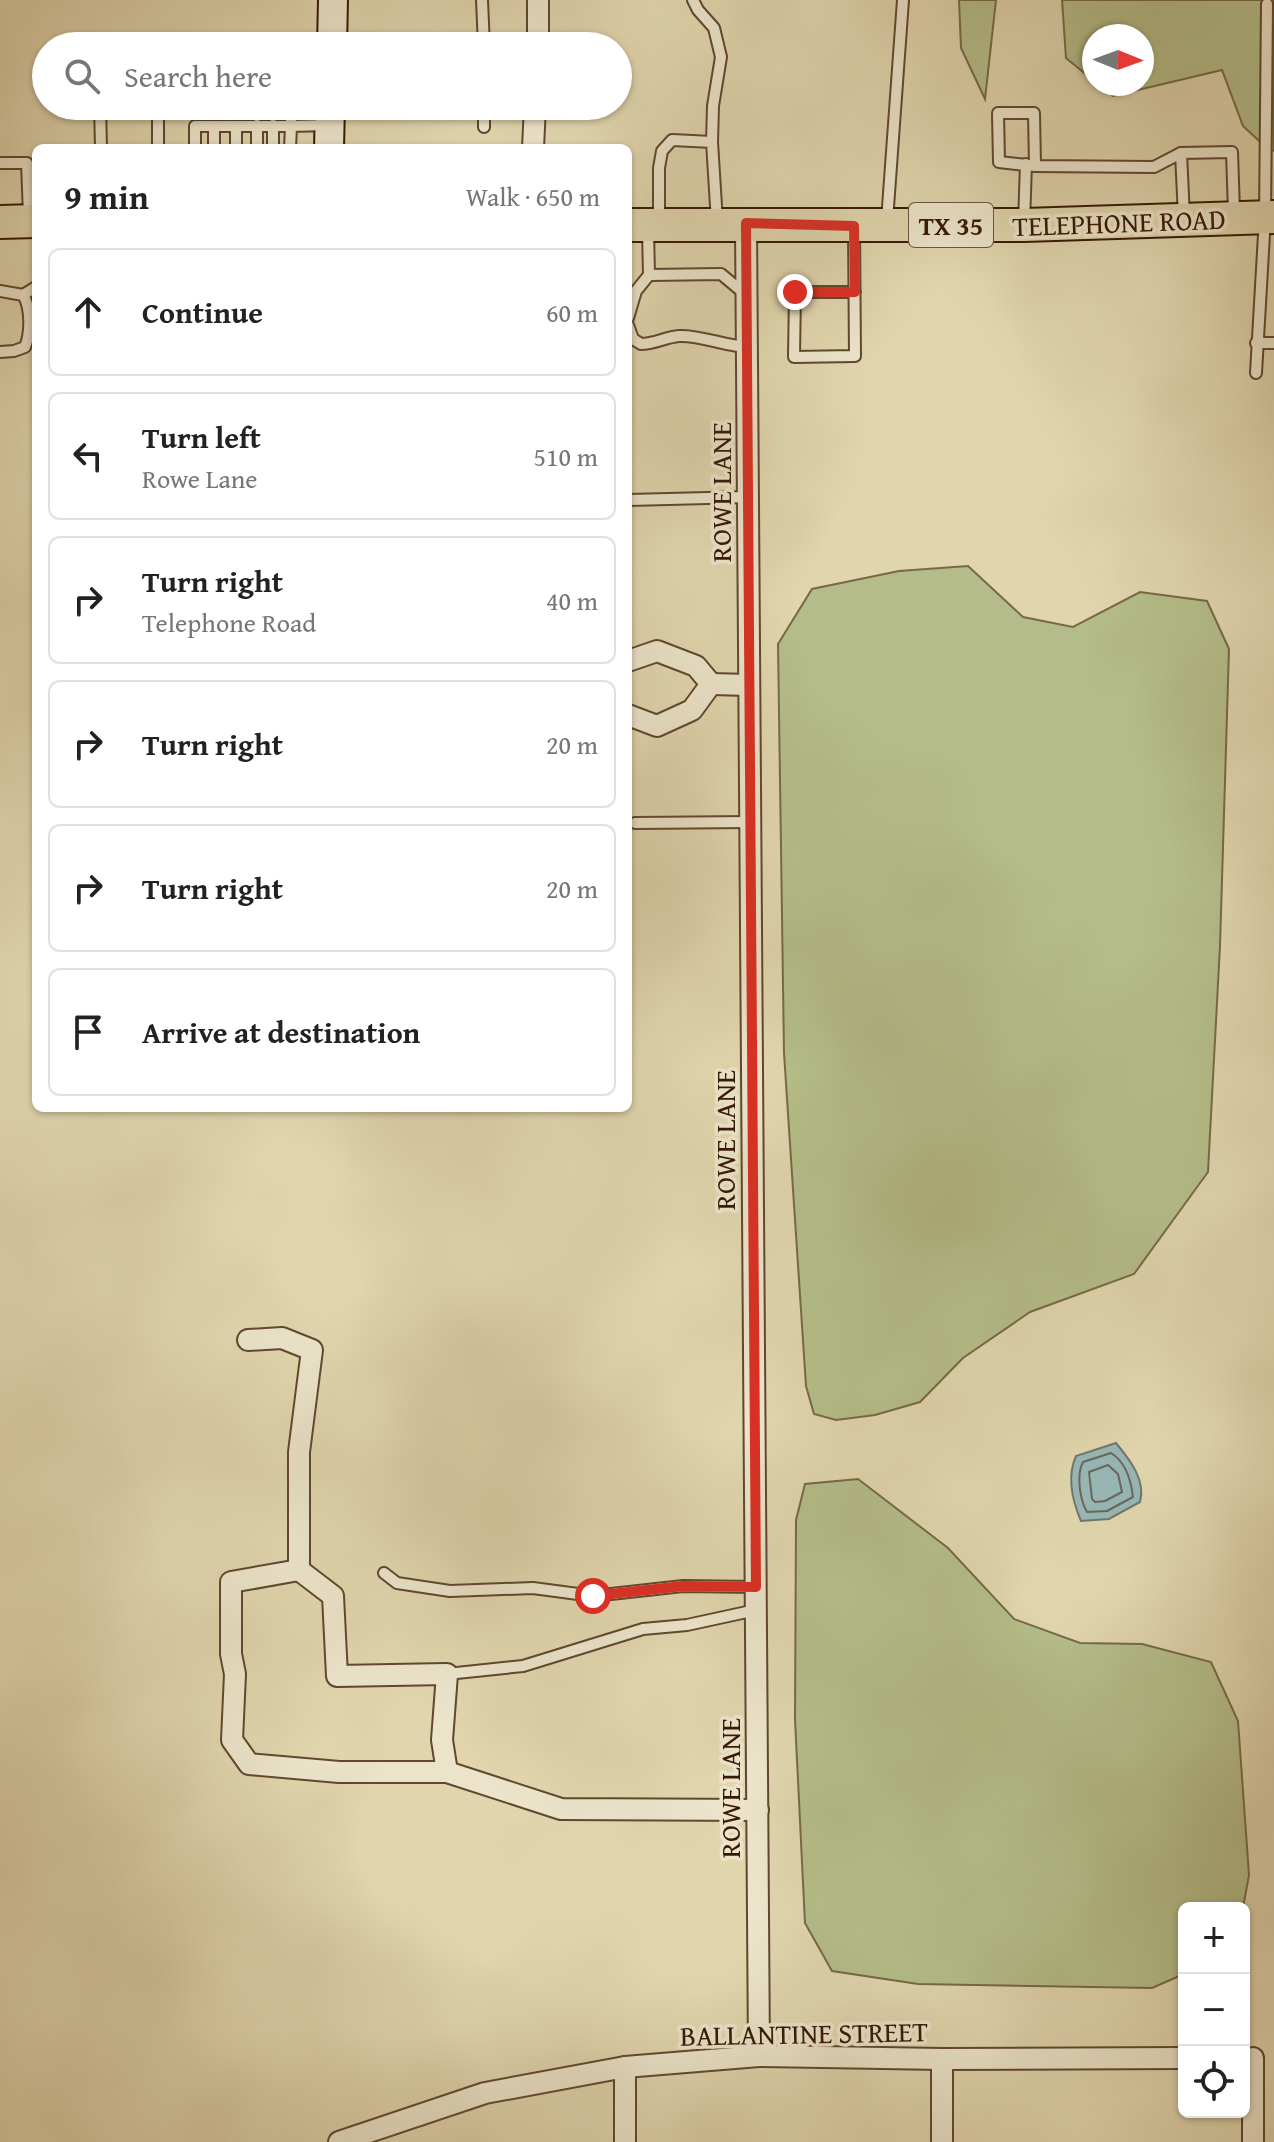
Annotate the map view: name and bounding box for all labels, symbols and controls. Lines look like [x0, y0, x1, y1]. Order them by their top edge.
north arrow [1082, 24, 1154, 96]
search box [32, 32, 632, 120]
icon: search [60, 54, 104, 98]
text: Search here [124, 54, 272, 98]
text: 9 min [64, 172, 149, 221]
text: Walk · 650 m [466, 177, 600, 216]
street label: TELEPHONE ROAD [1012, 198, 1226, 246]
road number: TX 35 [909, 203, 993, 247]
route end [777, 274, 813, 310]
icon: ahead [66, 290, 110, 334]
text: Continue [142, 290, 263, 334]
text: 60 m [546, 293, 598, 332]
text: Turn left [142, 415, 261, 459]
street label: ROWE LANE [700, 422, 741, 562]
icon: left [66, 434, 110, 478]
text: 510 m [533, 437, 598, 476]
text: Rowe Lane [142, 459, 257, 498]
text: Turn right [142, 559, 283, 603]
icon: right [66, 578, 110, 622]
text: 40 m [546, 581, 598, 620]
text: Telephone Road [142, 603, 316, 642]
icon: right [66, 722, 110, 766]
text: Turn right [142, 722, 283, 766]
text: 20 m [546, 725, 598, 764]
icon: right [66, 866, 110, 910]
text: Turn right [142, 866, 283, 910]
text: 20 m [546, 869, 598, 908]
icon: arrive [66, 1010, 110, 1054]
text: Arrive at destination [142, 1010, 420, 1054]
street label: ROWE LANE [704, 1070, 745, 1210]
route start [575, 1578, 611, 1614]
street label: ROWE LANE [709, 1718, 750, 1858]
map controls [1178, 1902, 1250, 2118]
button: + [1178, 1902, 1250, 1974]
button: − [1178, 1974, 1250, 2046]
street label: BALLANTINE STREET [680, 2010, 929, 2056]
button: locate [1178, 2046, 1250, 2118]

